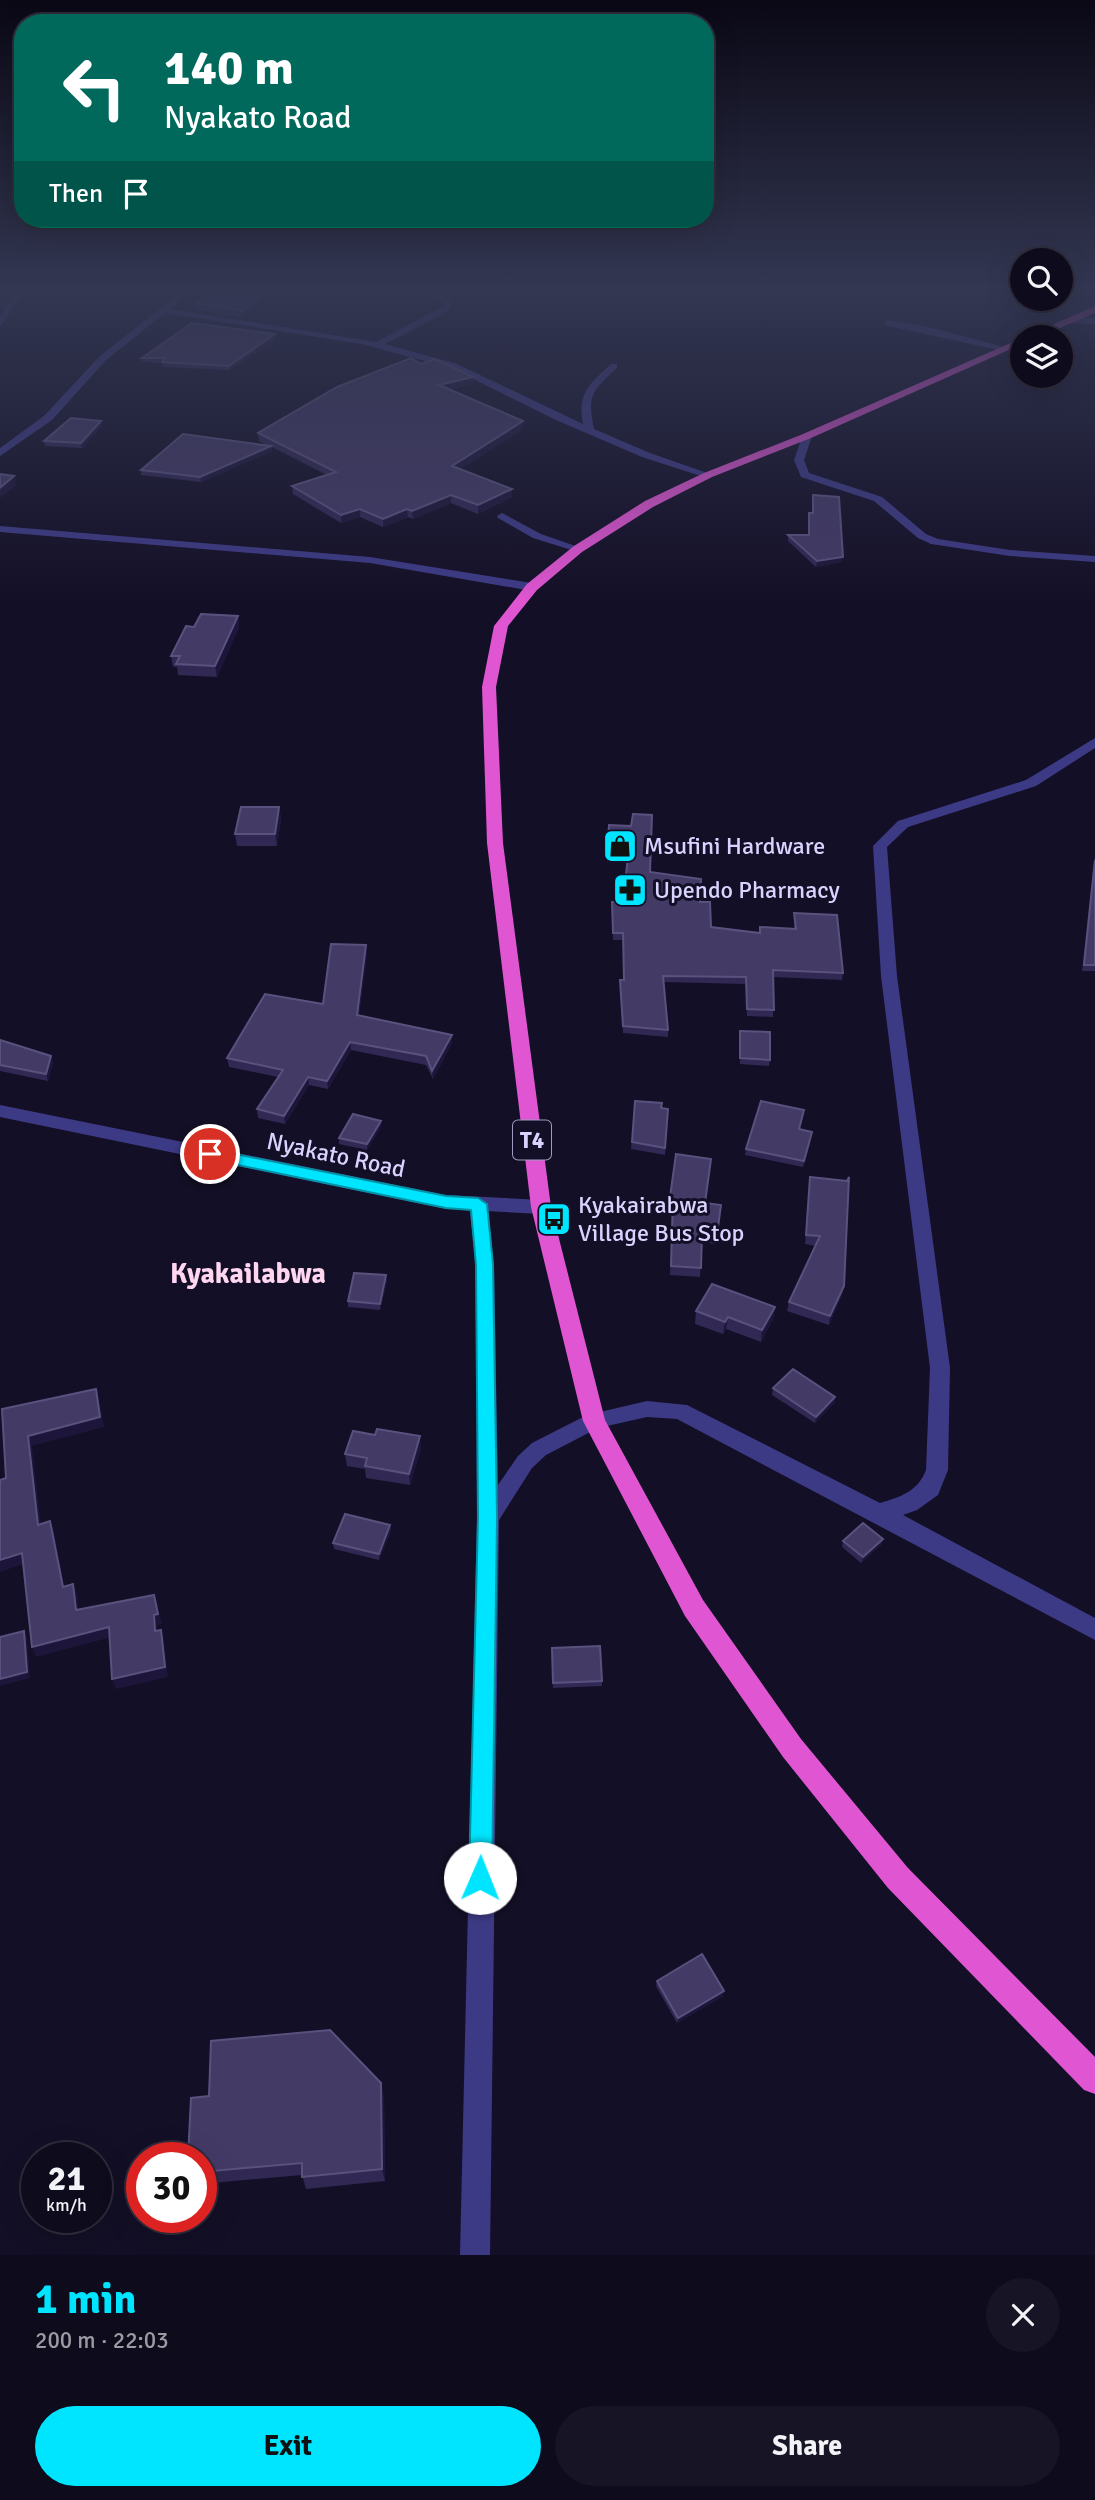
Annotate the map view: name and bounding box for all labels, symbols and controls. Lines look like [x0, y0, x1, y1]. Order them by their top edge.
text: 140 m [164, 38, 294, 98]
icon: left [49, 42, 140, 133]
text: Nyakato Road [164, 98, 352, 137]
icon: arrive [117, 175, 155, 213]
text: Then [49, 178, 103, 210]
map controls [1010, 248, 1073, 388]
button: search [1010, 248, 1073, 311]
button: layers [1010, 325, 1073, 388]
shop icon: Msufini Hardware [601, 827, 639, 865]
place label: Msufini Hardware [644, 831, 825, 861]
pharmacy icon: Upendo Pharmacy [611, 871, 649, 909]
place label: Upendo Pharmacy [654, 875, 840, 905]
road number: T4 [513, 1120, 551, 1160]
pin [180, 1124, 240, 1184]
street label: Nyakato Road [264, 1126, 408, 1184]
icon: arrive [191, 1135, 229, 1173]
place label: Kyakairabwa Village Bus Stop [578, 1190, 744, 1248]
bus stop icon: Kyakairabwa Village Bus Stop [535, 1200, 573, 1238]
district label: Kyakailabwa [170, 1257, 326, 1291]
position arrow [443, 1841, 517, 1915]
speed limit sign: 30 [126, 2142, 217, 2233]
text: 21 [48, 2157, 85, 2200]
text: km/h [46, 2194, 87, 2216]
text: 1 min [35, 2274, 136, 2325]
button: close [986, 2278, 1060, 2352]
text: 200 m · 22:03 [35, 2326, 169, 2355]
button: Exit [35, 2406, 541, 2486]
button: Share [555, 2406, 1060, 2486]

